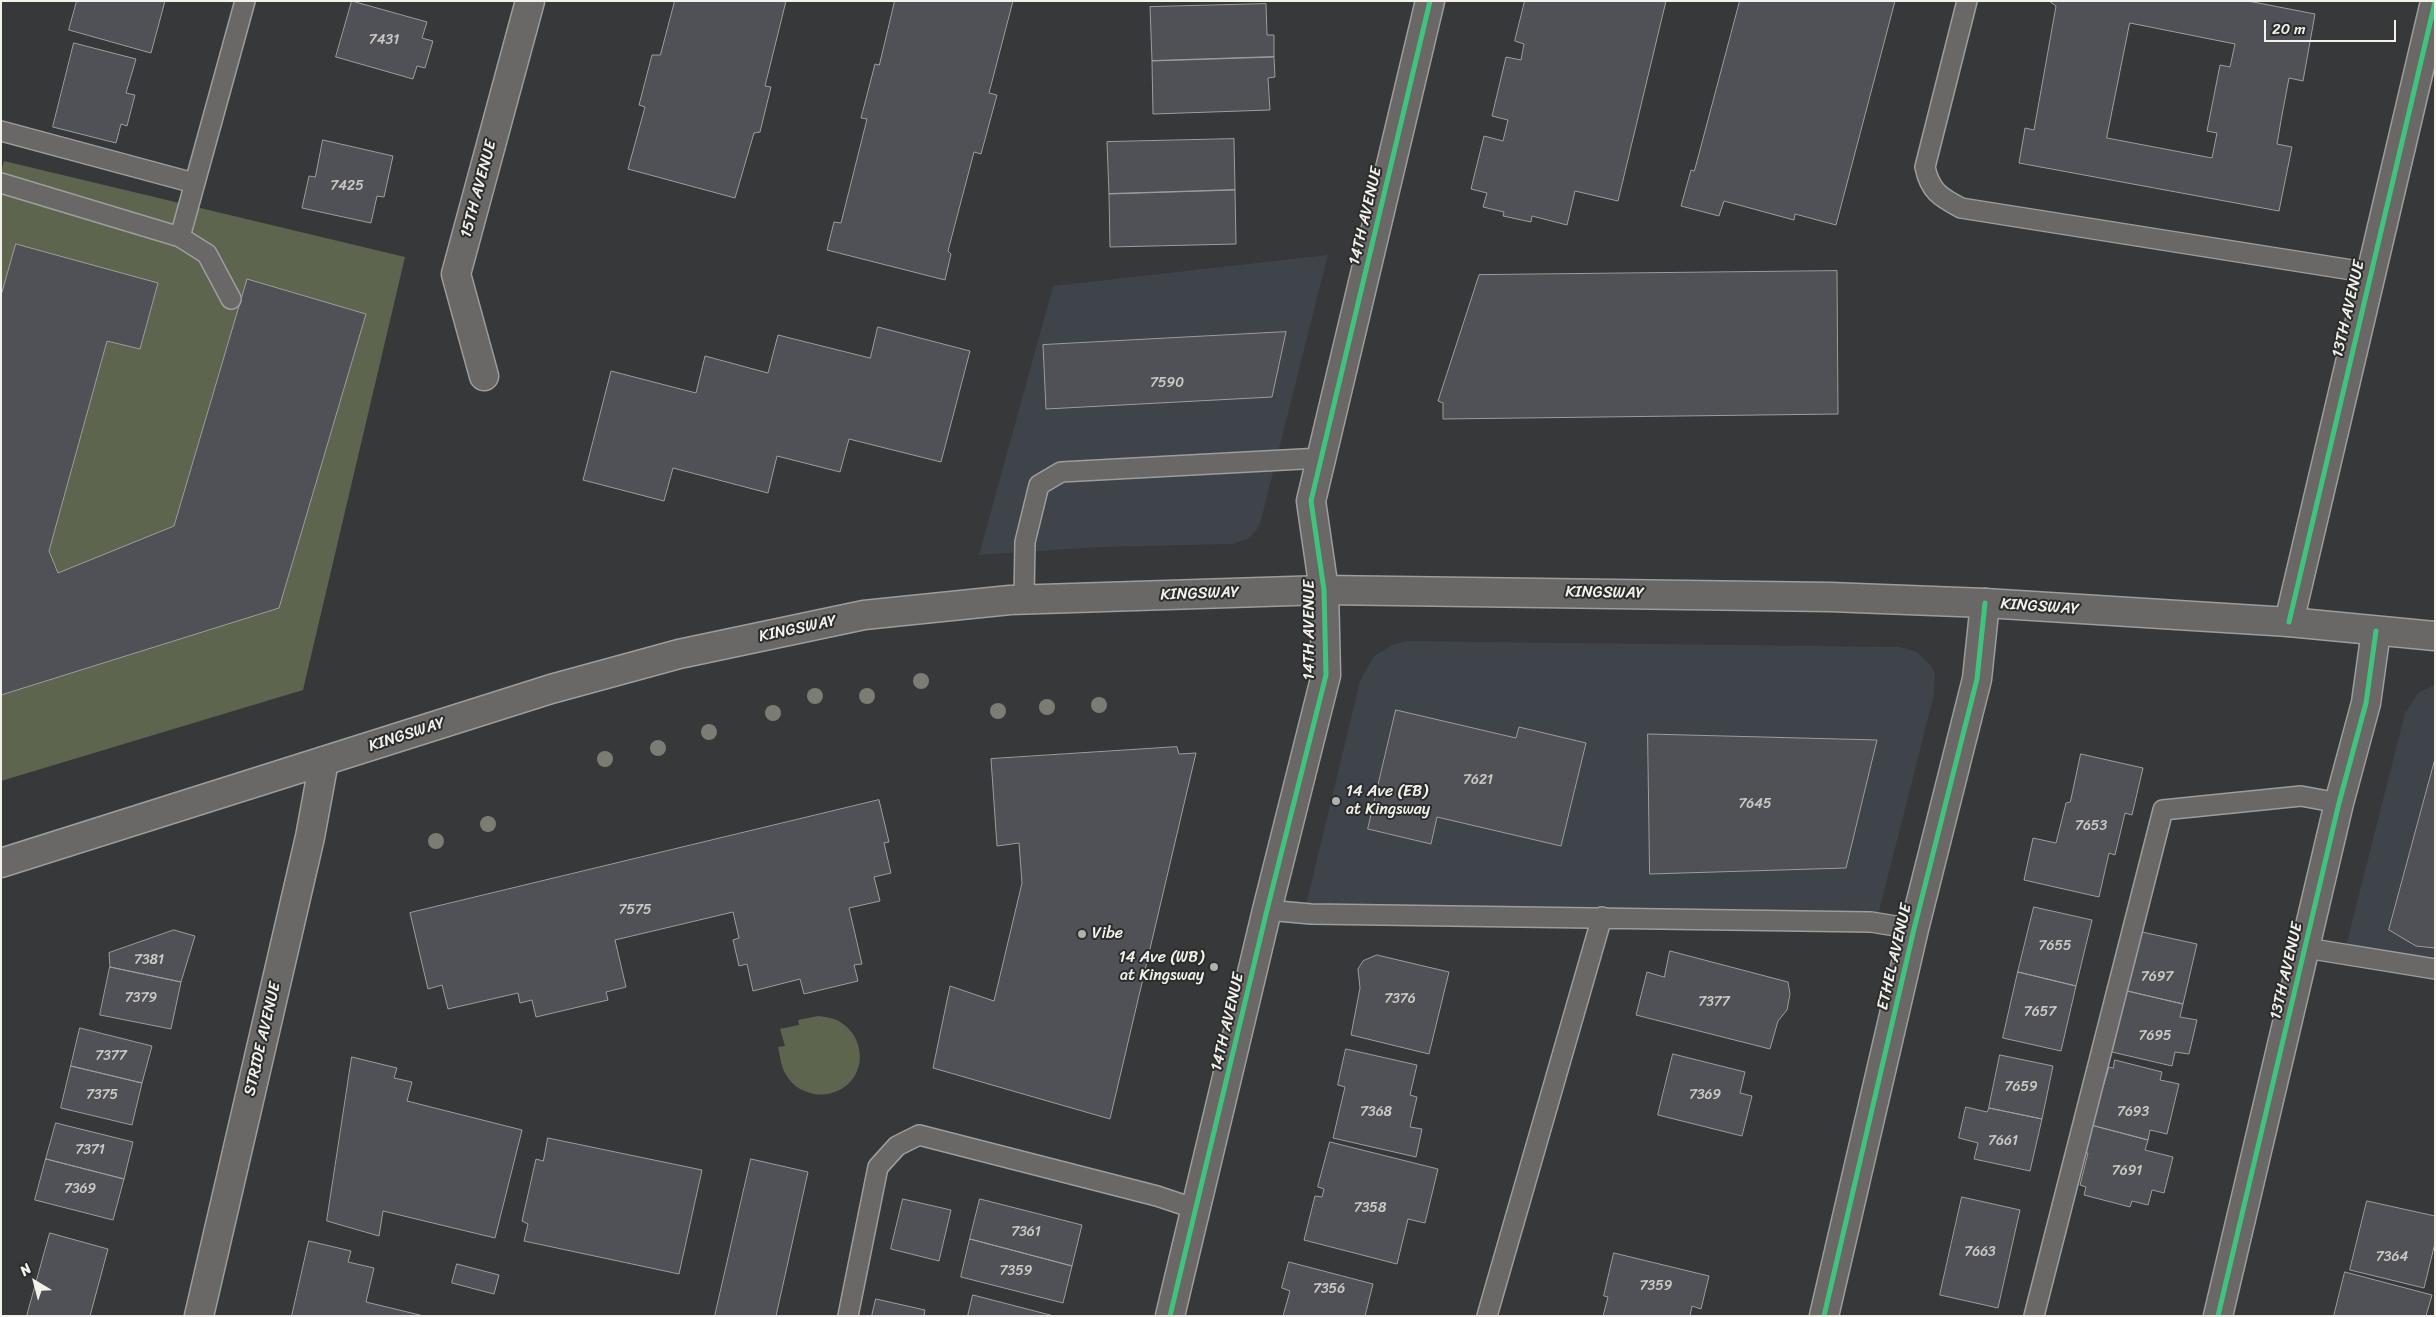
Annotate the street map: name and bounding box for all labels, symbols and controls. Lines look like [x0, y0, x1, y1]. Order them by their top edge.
scale bar [2266, 10, 2398, 42]
text: 20 m [2272, 16, 2306, 42]
house number: 7431 [369, 32, 399, 48]
street label: 15TH AVENUE [457, 138, 501, 240]
street label: 14TH AVENUE [1345, 165, 1387, 267]
house number: 7425 [330, 178, 364, 194]
street label: 13TH AVENUE [2328, 259, 2370, 359]
house number: 7590 [1150, 375, 1184, 391]
street label: 14TH AVENUE [1300, 580, 1320, 680]
street label: KINGSWAY [1160, 583, 1240, 605]
street label: KINGSWAY [1565, 583, 1645, 603]
street label: KINGSWAY [2000, 595, 2080, 619]
street label: KINGSWAY [757, 611, 839, 647]
street label: KINGSWAY [366, 714, 448, 756]
house number: 7621 [1463, 772, 1493, 788]
place label: 14 Ave (EB) at Kingsway [1346, 782, 1430, 820]
marker: 14 Ave (EB) at Kingsway [1330, 795, 1342, 807]
house number: 7645 [1738, 796, 1772, 812]
house number: 7653 [2075, 818, 2107, 834]
house number: 7575 [618, 902, 652, 918]
street label: ETHEL AVENUE [1873, 902, 1917, 1012]
street label: 13TH AVENUE [2266, 921, 2308, 1021]
place label: Vibe [1092, 924, 1123, 944]
marker: Vibe [1076, 928, 1088, 940]
house number: 7655 [2038, 938, 2072, 954]
place label: 14 Ave (WB) at Kingsway [1119, 948, 1204, 986]
house number: 7381 [134, 952, 164, 968]
marker: 14 Ave (WB) at Kingsway [1208, 961, 1220, 973]
house number: 7697 [2141, 969, 2173, 985]
street label: 14TH AVENUE [1207, 971, 1249, 1073]
street label: STRIDE AVENUE [241, 980, 285, 1098]
house number: 7379 [125, 990, 157, 1006]
house number: 7376 [1384, 991, 1416, 1007]
house number: 7377 [1698, 994, 1730, 1010]
house number: 7657 [2024, 1004, 2056, 1020]
house number: 7695 [2138, 1028, 2172, 1044]
house number: 7377 [95, 1048, 127, 1064]
house number: 7659 [2004, 1079, 2038, 1095]
house number: 7375 [86, 1087, 118, 1103]
house number: 7369 [1689, 1087, 1721, 1103]
house number: 7368 [1360, 1104, 1392, 1120]
house number: 7693 [2117, 1104, 2149, 1120]
house number: 7661 [1988, 1133, 2018, 1149]
house number: 7371 [75, 1142, 105, 1158]
house number: 7691 [2112, 1163, 2142, 1179]
house number: 7369 [64, 1181, 96, 1197]
house number: 7358 [1354, 1200, 1386, 1216]
house number: 7361 [1011, 1224, 1041, 1240]
house number: 7663 [1964, 1244, 1996, 1260]
house number: 7364 [2376, 1249, 2408, 1265]
north arrow [10, 1257, 60, 1307]
text: N [14, 1257, 37, 1283]
house number: 7359 [1000, 1263, 1032, 1279]
house number: 7359 [1640, 1278, 1672, 1294]
house number: 7356 [1313, 1281, 1345, 1297]

